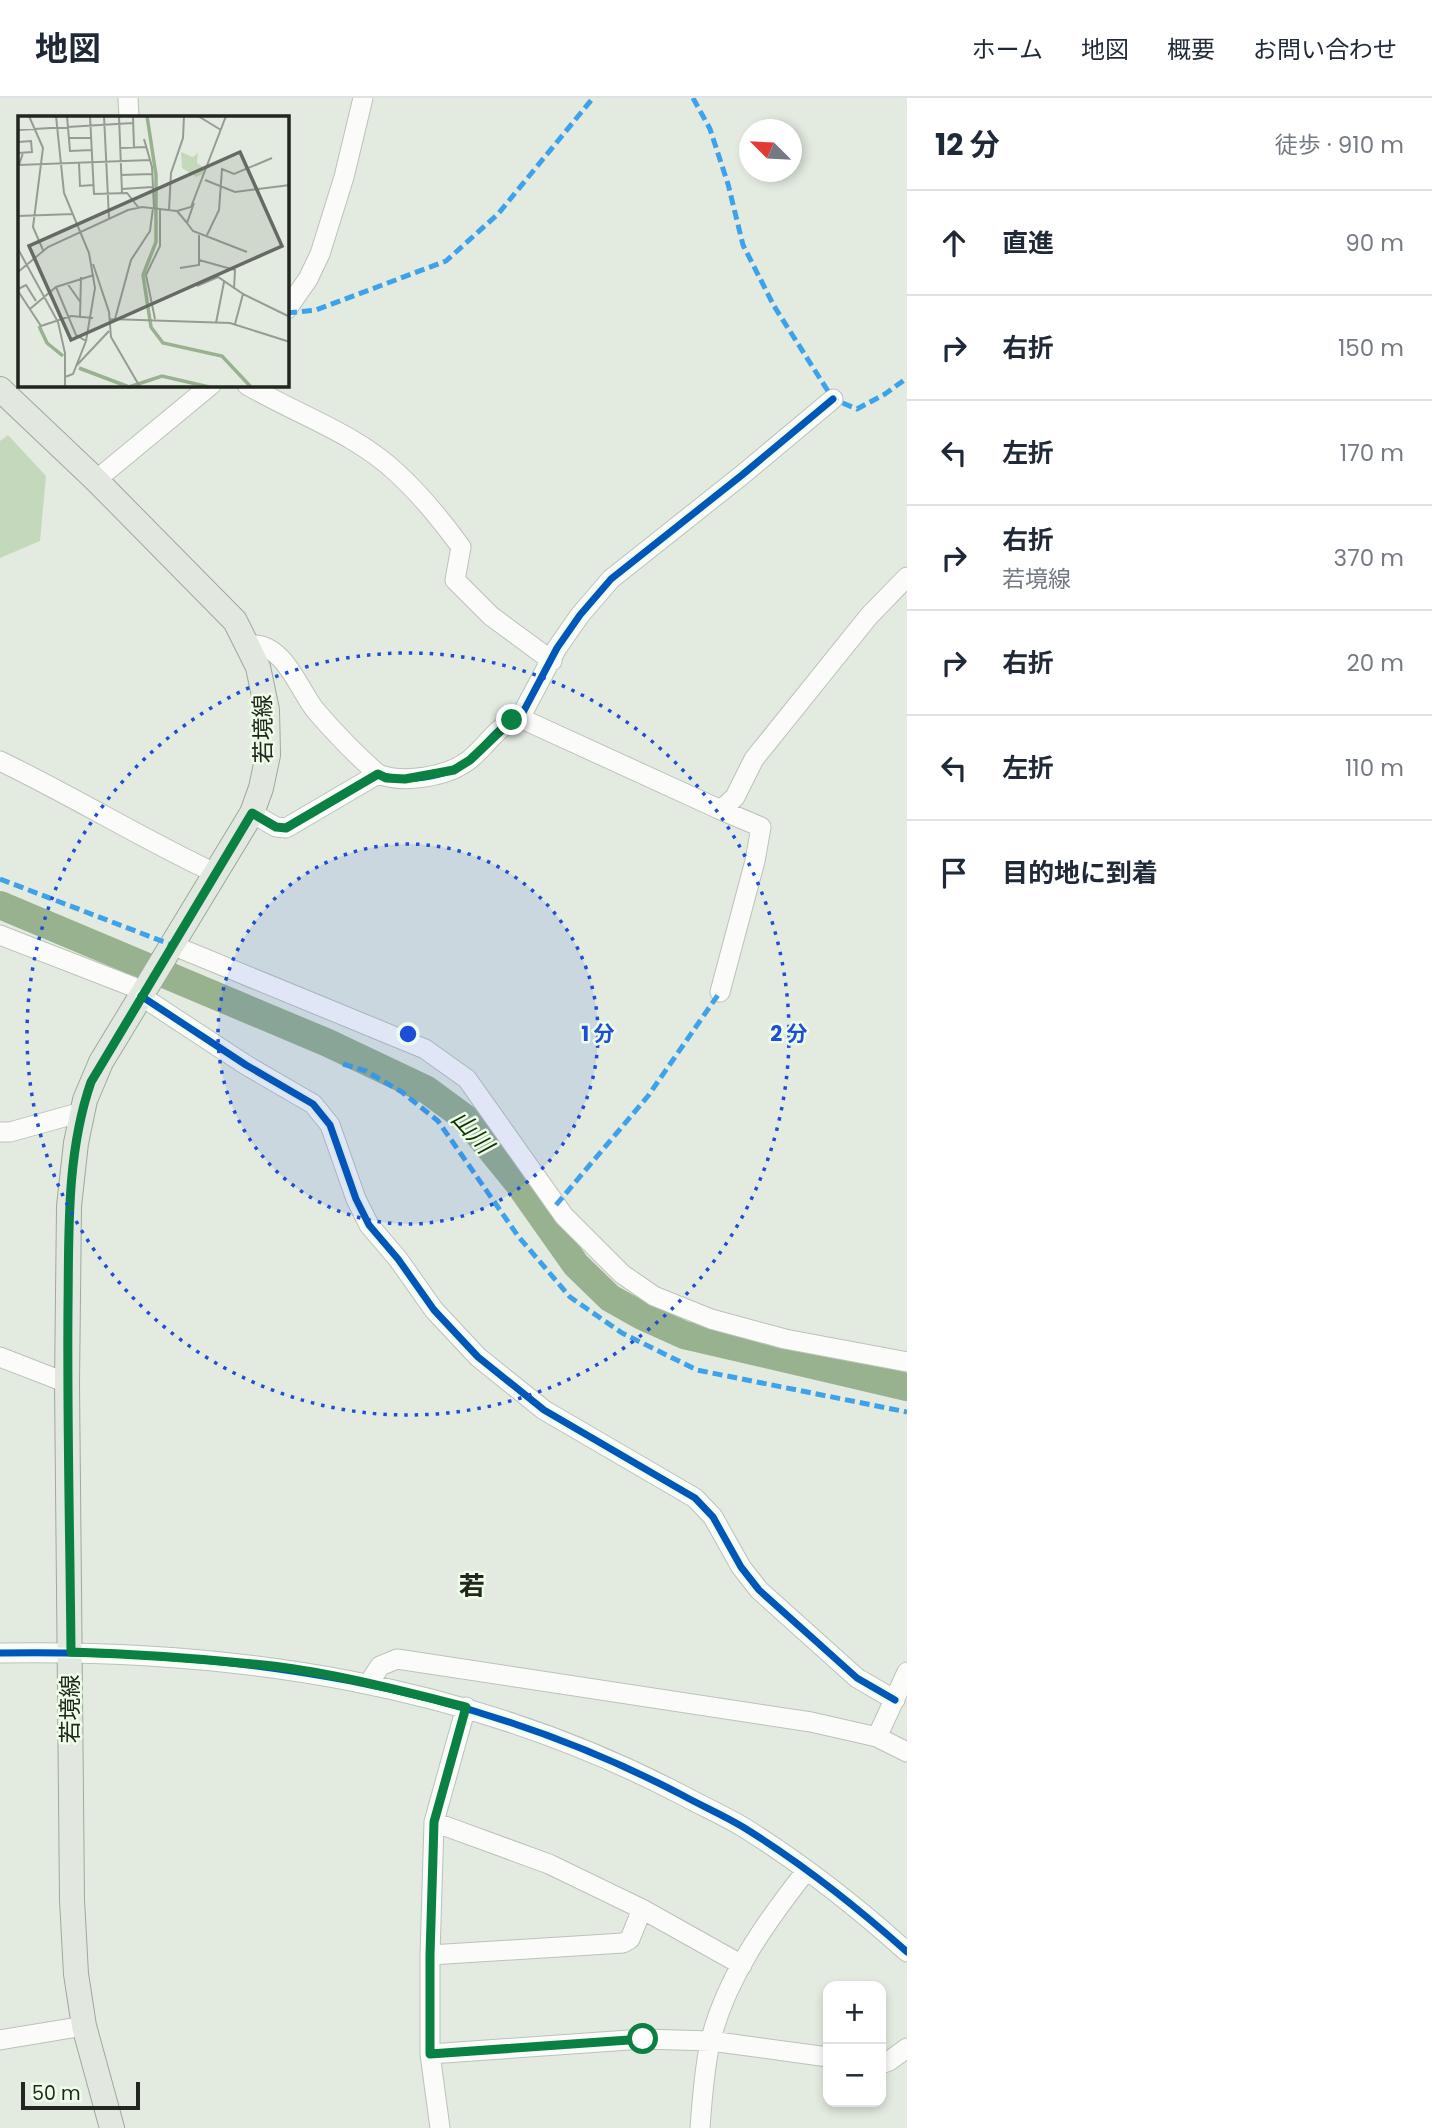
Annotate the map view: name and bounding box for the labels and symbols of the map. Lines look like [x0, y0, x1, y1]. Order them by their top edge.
inset map [18, 116, 289, 387]
north arrow [739, 119, 802, 182]
street label: 若境線 [246, 694, 280, 764]
route end [496, 704, 527, 735]
text: 1 分 [581, 1019, 615, 1048]
text: 2 分 [770, 1019, 808, 1048]
centre of rings [396, 1022, 420, 1046]
water label: 山川 [444, 1103, 503, 1163]
district label: 若 [459, 1568, 485, 1604]
street label: 若境線 [54, 1675, 86, 1744]
route start [627, 2023, 658, 2054]
scale bar [21, 2079, 140, 2111]

